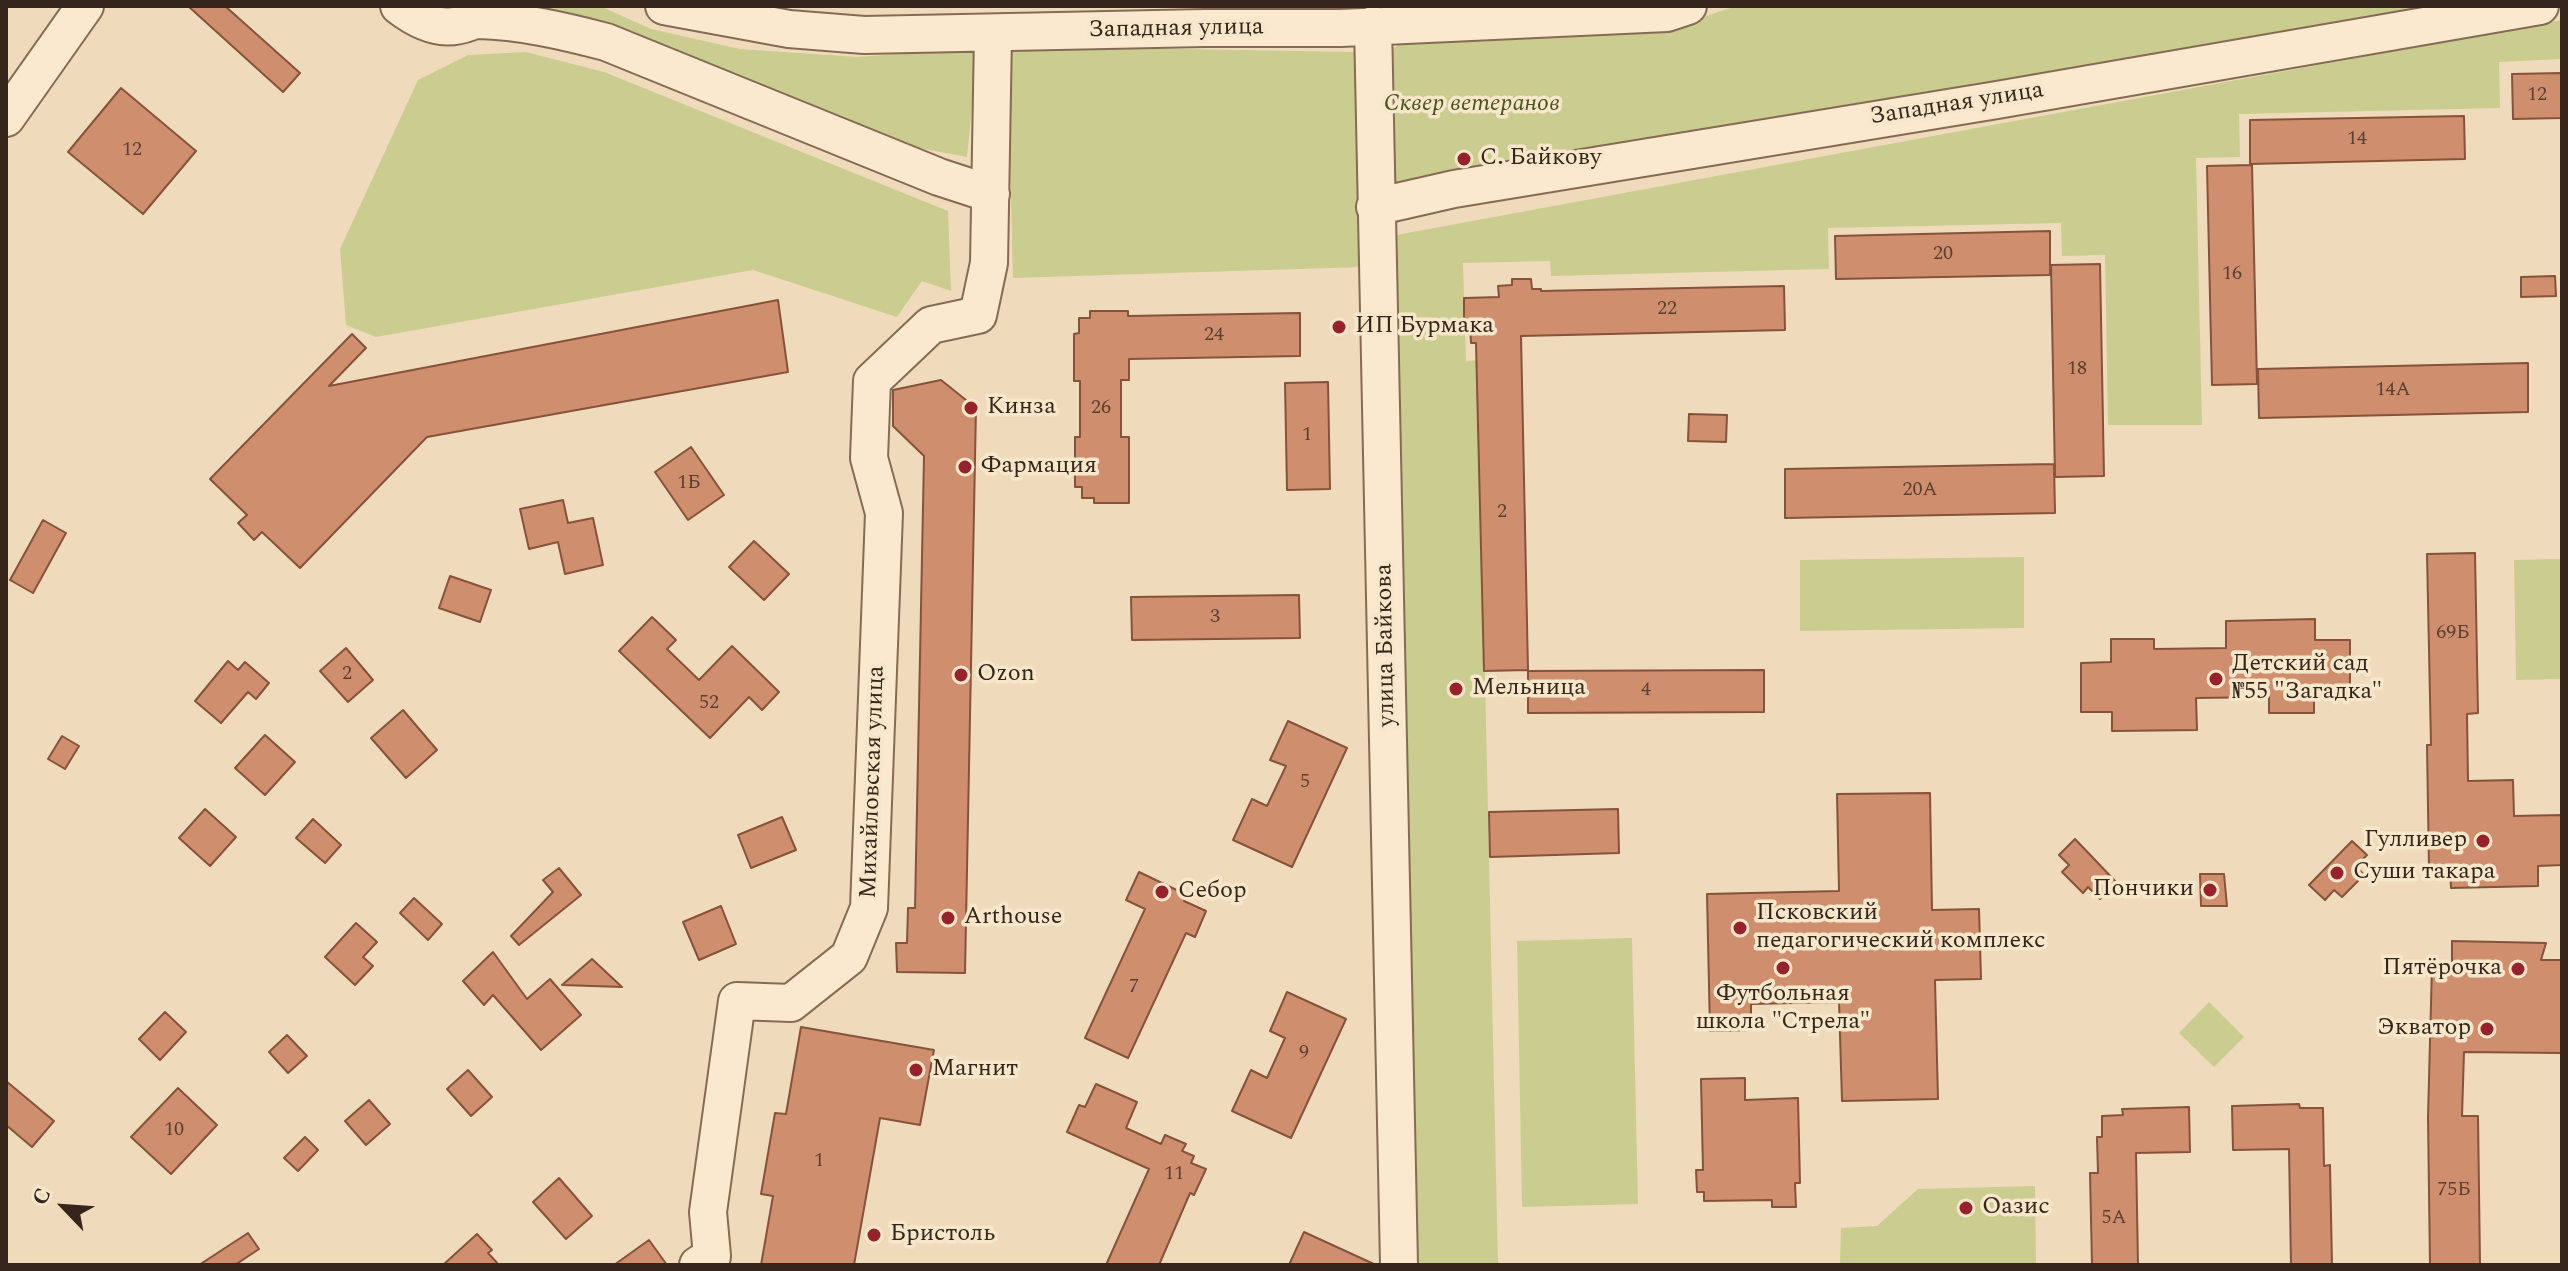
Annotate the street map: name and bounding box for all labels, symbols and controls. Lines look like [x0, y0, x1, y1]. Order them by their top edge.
street label: Западная улица [1088, 14, 1264, 46]
street label: Западная улица [1868, 77, 2046, 133]
house number: 12 [2527, 84, 2547, 108]
park label: Сквер ветеранов [1384, 91, 1560, 119]
house number: 14 [2347, 128, 2367, 152]
house number: 12 [122, 139, 142, 163]
place label: С. Байкову [1480, 145, 1602, 173]
marker: С. Байкову [1455, 150, 1473, 168]
house number: 20 [1933, 243, 1953, 267]
house number: 16 [2222, 263, 2242, 287]
house number: 22 [1657, 298, 1677, 322]
place label: ИП Бурмака [1355, 313, 1494, 341]
marker: ИП Бурмака [1330, 318, 1348, 336]
house number: 24 [1204, 324, 1224, 348]
house number: 18 [2067, 358, 2087, 382]
house number: 14А [2376, 379, 2410, 403]
place label: Кинза [987, 394, 1056, 422]
house number: 26 [1091, 397, 1111, 421]
marker: Кинза [962, 399, 980, 417]
house number: 1 [1302, 424, 1312, 448]
place label: Фармация [981, 453, 1097, 481]
marker: Фармация [956, 458, 974, 476]
house number: 1Б [677, 472, 701, 496]
house number: 20А [1903, 479, 1937, 503]
house number: 2 [1497, 501, 1507, 525]
street label: улица Байкова [1371, 563, 1403, 727]
house number: 3 [1210, 606, 1220, 630]
house number: 69Б [2436, 622, 2470, 646]
place label: Детский сад №55 "Загадка" [2232, 651, 2382, 707]
place label: Ozon [977, 661, 1035, 689]
house number: 2 [342, 663, 352, 687]
street label: Михайловская улица [856, 665, 892, 899]
marker: Ozon [952, 666, 970, 684]
marker: Детский сад №55 "Загадка" [2207, 670, 2225, 688]
place label: Мельница [1472, 675, 1586, 703]
house number: 4 [1641, 679, 1651, 703]
marker: Мельница [1447, 680, 1465, 698]
house number: 52 [699, 692, 719, 716]
house number: 5 [1300, 771, 1310, 795]
place label: Гулливер [2364, 827, 2467, 855]
marker: Гулливер [2474, 832, 2492, 850]
place label: Суши такара [2353, 859, 2495, 887]
marker: Суши такара [2328, 864, 2346, 882]
place label: Пончики [2093, 876, 2194, 904]
place label: Себор [1178, 878, 1247, 906]
marker: Пончики [2201, 881, 2219, 899]
marker: Себор [1153, 883, 1171, 901]
place label: Псковский педагогический комплекс [1756, 900, 2046, 956]
place label: Arthouse [964, 904, 1062, 932]
marker: Arthouse [939, 909, 957, 927]
marker: Псковский педагогический комплекс [1731, 919, 1749, 937]
place label: Пятёрочка [2383, 955, 2502, 983]
marker: Футбольная школа "Стрела" [1774, 959, 1792, 977]
marker: Пятёрочка [2509, 960, 2527, 978]
house number: 7 [1129, 976, 1139, 1000]
place label: Футбольная школа "Стрела" [1696, 981, 1870, 1037]
place label: Экватор [2377, 1015, 2471, 1043]
marker: Экватор [2478, 1020, 2496, 1038]
house number: 9 [1299, 1042, 1309, 1066]
place label: Магнит [932, 1056, 1018, 1084]
marker: Магнит [907, 1061, 925, 1079]
house number: 10 [164, 1119, 184, 1143]
house number: 1 [814, 1150, 824, 1174]
house number: 11 [1164, 1163, 1184, 1187]
north arrow [24, 1167, 104, 1247]
house number: 75Б [2437, 1179, 2471, 1203]
text: С [24, 1183, 60, 1211]
place label: Оазис [1982, 1194, 2050, 1222]
marker: Оазис [1957, 1199, 1975, 1217]
house number: 5А [2102, 1207, 2126, 1231]
place label: Бристоль [890, 1221, 995, 1249]
marker: Бристоль [865, 1226, 883, 1244]

